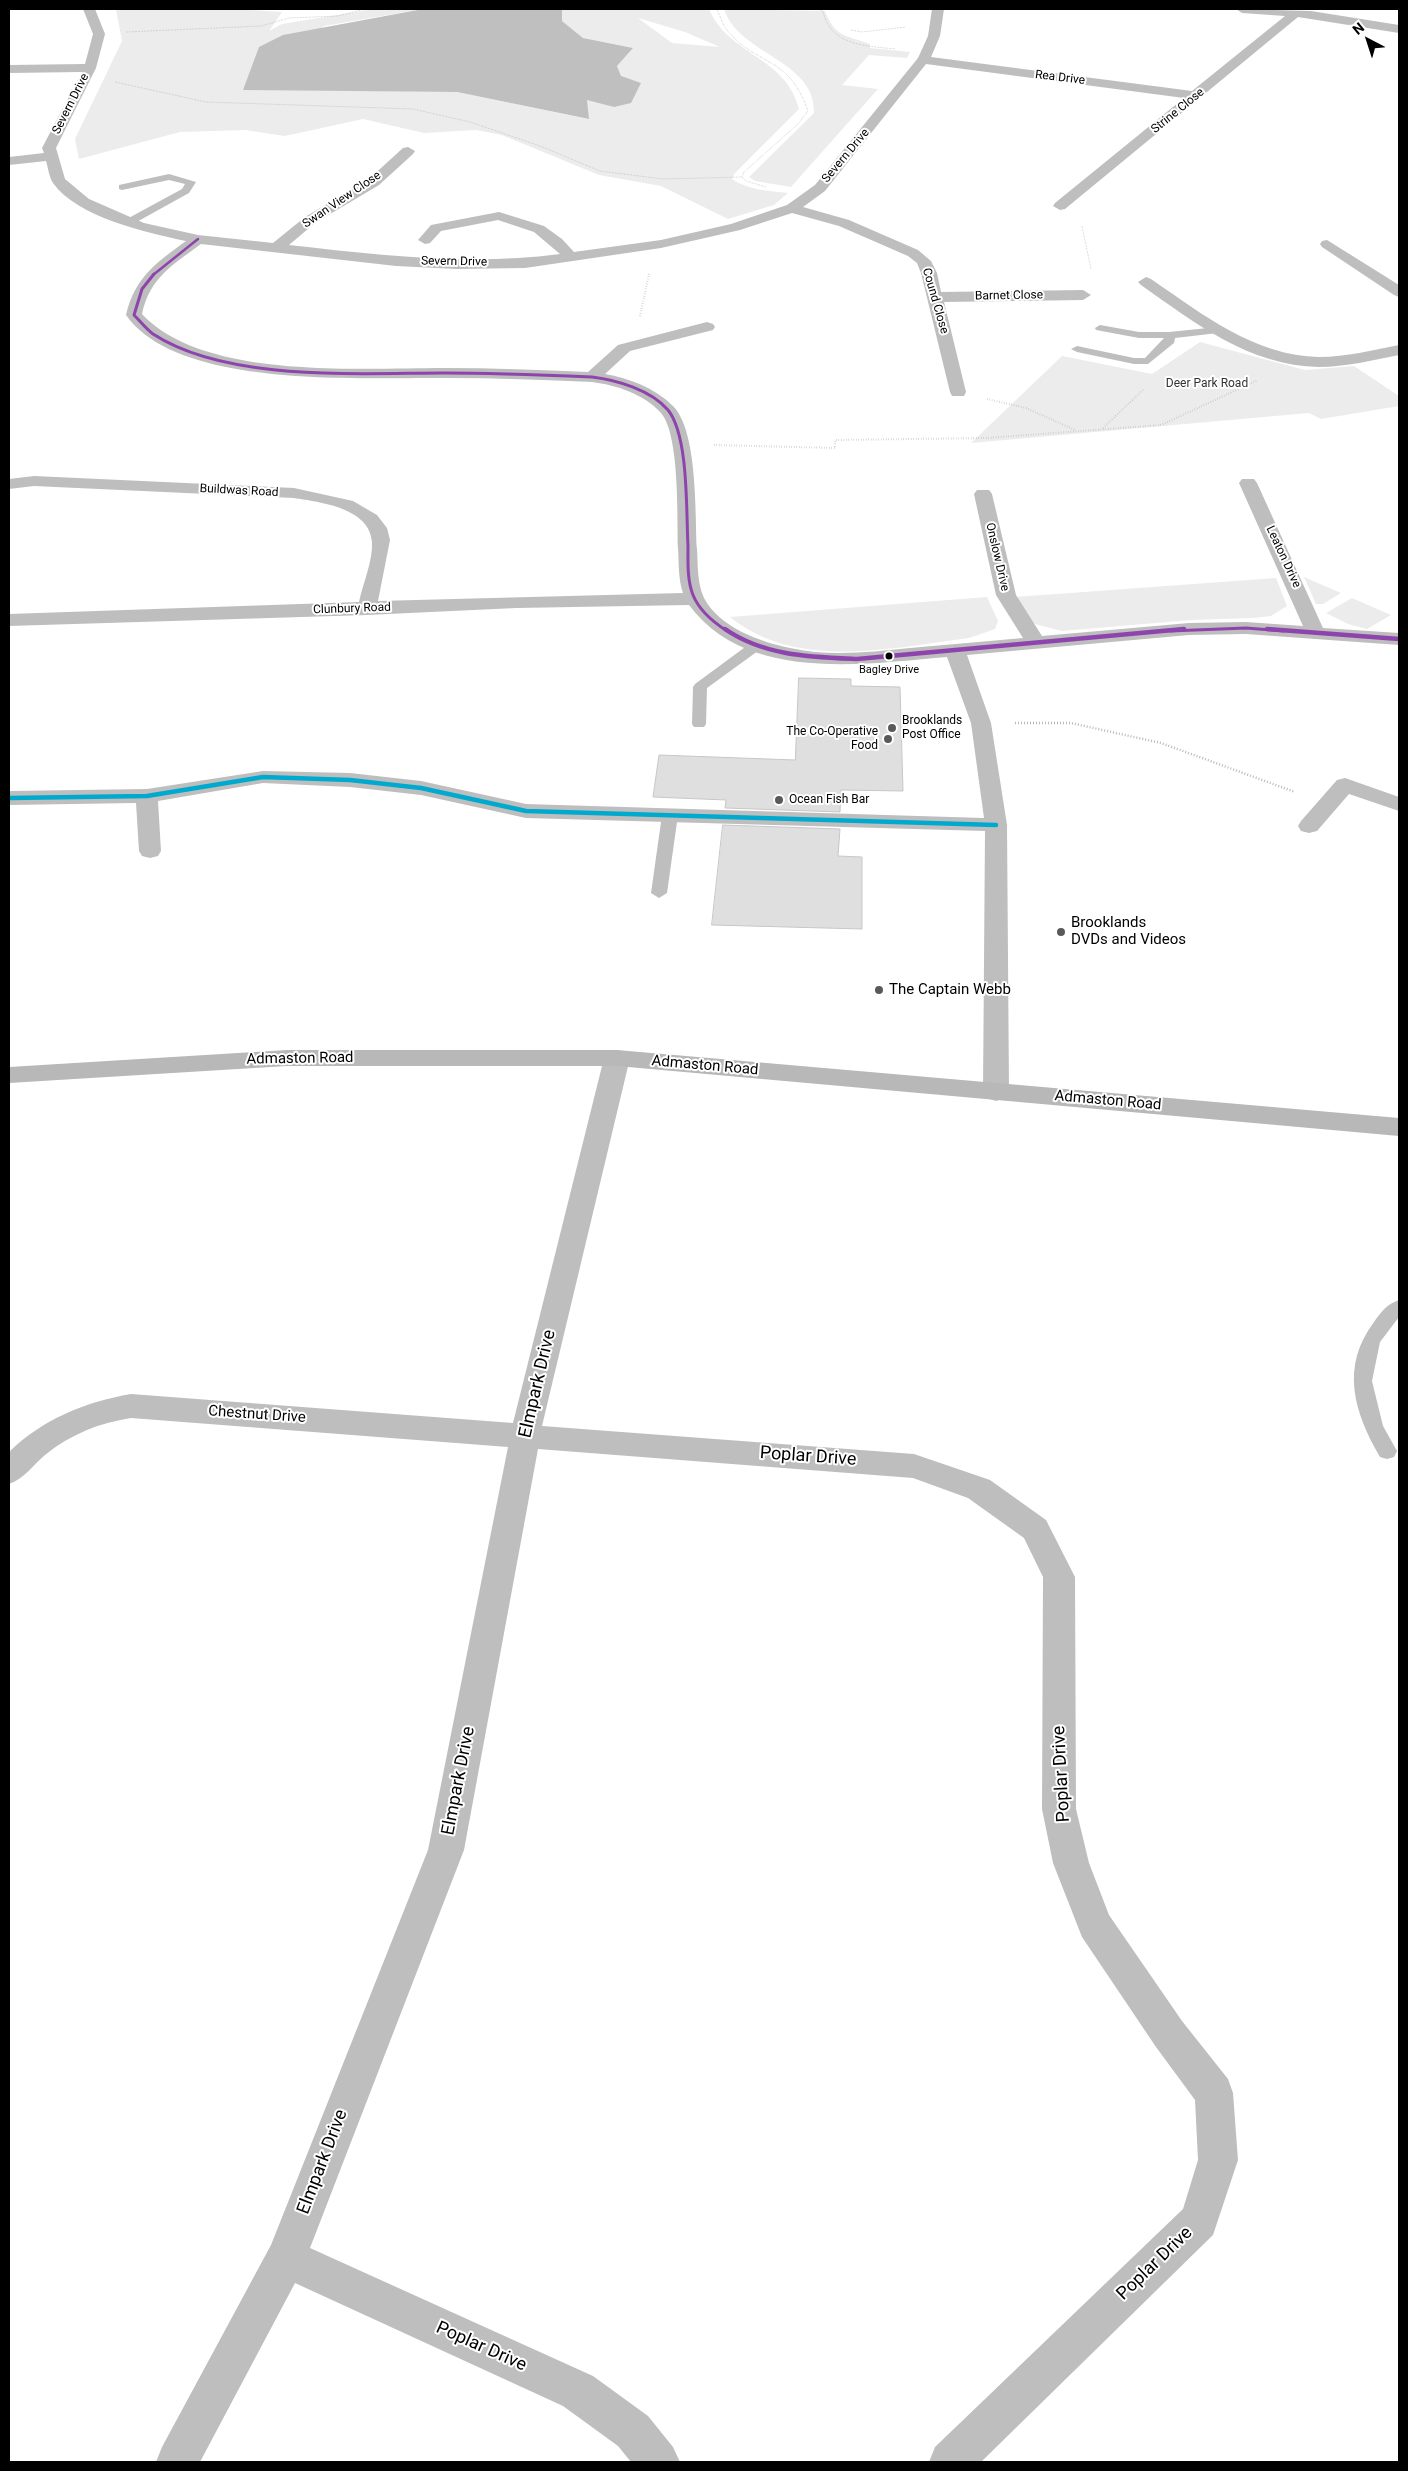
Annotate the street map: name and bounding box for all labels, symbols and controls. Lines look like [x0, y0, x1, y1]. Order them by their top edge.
north arrow [1343, 15, 1393, 65]
text: N [1349, 19, 1367, 38]
street label: Rea Drive [1034, 68, 1086, 88]
street label: Severn Drive [50, 71, 92, 137]
street label: Strine Close [1149, 85, 1207, 137]
street label: Severn Drive [819, 126, 873, 186]
street label: Swan View Close [300, 168, 384, 232]
street label: Severn Drive [421, 254, 487, 270]
street label: Cound Close [919, 266, 951, 336]
street label: Barnet Close [975, 288, 1043, 304]
park label: Deer Park Road [1166, 377, 1248, 391]
street label: Buildwas Road [199, 482, 279, 500]
street label: Onslow Drive [982, 521, 1012, 593]
street label: Leaton Drive [1262, 524, 1304, 590]
street label: Clunbury Road [313, 600, 391, 618]
marker: Bagley Drive [884, 651, 894, 661]
place label: Bagley Drive [859, 663, 919, 677]
place label: Brooklands Post Office [902, 714, 962, 742]
marker: Brooklands Post Office [886, 722, 898, 734]
place label: The Co-Operative Food [786, 725, 878, 753]
marker: The Co-Operative Food [882, 733, 894, 745]
place label: Ocean Fish Bar [789, 793, 869, 807]
marker: Ocean Fish Bar [773, 794, 785, 806]
place label: Brooklands DVDs and Videos [1071, 914, 1186, 949]
marker: Brooklands DVDs and Videos [1055, 926, 1067, 938]
place label: The Captain Webb [889, 981, 1011, 999]
marker: The Captain Webb [873, 984, 885, 996]
street label: Admaston Road [246, 1049, 354, 1069]
street label: Admaston Road [651, 1052, 759, 1080]
street label: Admaston Road [1054, 1087, 1162, 1115]
street label: Elmpark Drive [515, 1328, 561, 1440]
street label: Chestnut Drive [208, 1403, 306, 1427]
street label: Poplar Drive [759, 1443, 857, 1471]
street label: Elmpark Drive [438, 1725, 480, 1837]
street label: Poplar Drive [1049, 1725, 1075, 1823]
street label: Elmpark Drive [293, 2107, 353, 2217]
street label: Poplar Drive [1113, 2223, 1197, 2305]
street label: Poplar Drive [432, 2317, 530, 2377]

